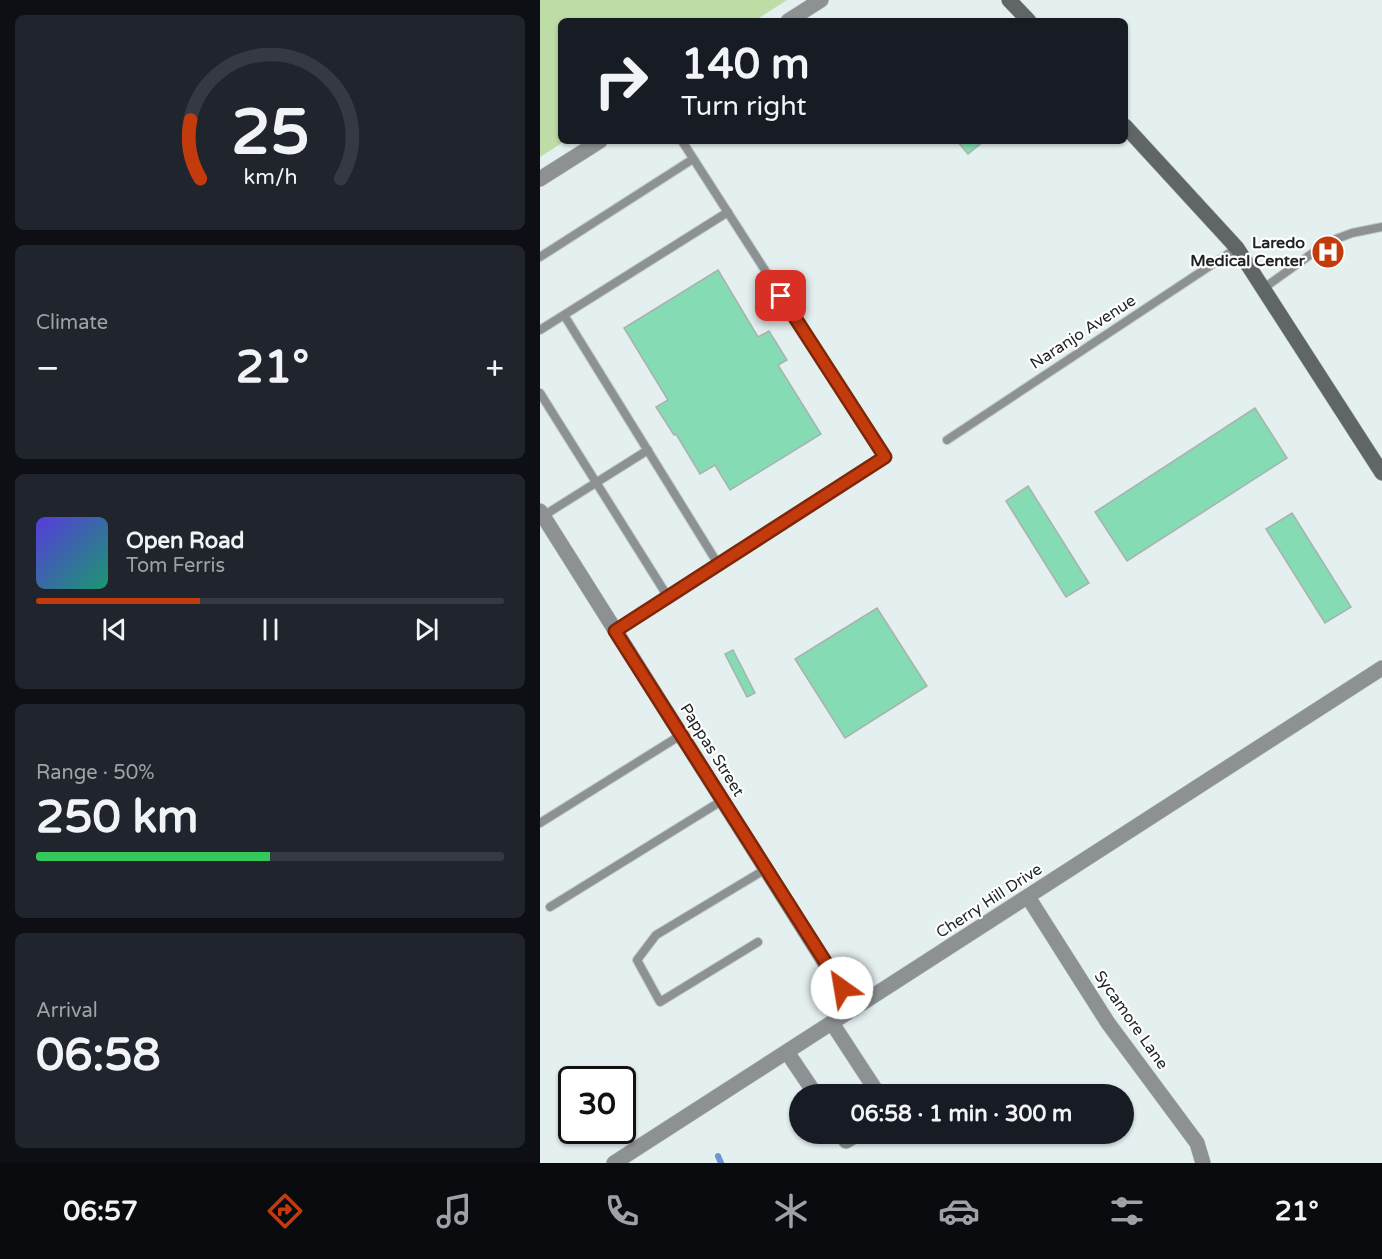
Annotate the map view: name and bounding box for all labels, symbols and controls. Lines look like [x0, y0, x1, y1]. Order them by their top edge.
text: 140 m [681, 39, 810, 90]
icon: right [582, 42, 660, 120]
text: Turn right [681, 90, 807, 123]
text: 25 [231, 96, 309, 171]
text: km/h [243, 165, 297, 191]
place label: Laredo Medical Center [1190, 233, 1306, 271]
hospital icon: Laredo Medical Center [1310, 234, 1346, 270]
pin [755, 270, 806, 321]
icon: arrive [764, 279, 797, 312]
street label: Naranjo Avenue [1026, 290, 1140, 374]
text: Climate [36, 311, 108, 335]
text: 21° [236, 341, 309, 395]
text: − [36, 349, 60, 388]
text: + [485, 349, 504, 388]
text: Open Road [126, 528, 244, 554]
text: Tom Ferris [126, 554, 225, 578]
icon: previous [98, 613, 131, 646]
icon: pause [254, 613, 287, 646]
icon: next [410, 613, 443, 646]
street label: Pappas Street [675, 700, 749, 800]
text: Range · 50% [36, 761, 155, 785]
text: 250 km [36, 791, 198, 845]
street label: Cherry Hill Drive [932, 859, 1046, 943]
position arrow [810, 956, 874, 1020]
street label: Sycamore Lane [1090, 967, 1172, 1073]
text: Arrival [36, 999, 98, 1023]
text: 06:58 [36, 1029, 161, 1083]
speed limit sign: 30 [558, 1066, 636, 1144]
text: 06:58 · 1 min · 300 m [851, 1101, 1072, 1127]
icon: directions [264, 1190, 306, 1232]
icon: music [433, 1190, 475, 1232]
icon: phone [601, 1190, 643, 1232]
icon: climate [770, 1190, 812, 1232]
icon: car [938, 1190, 980, 1232]
icon: filters [1106, 1190, 1148, 1232]
text: 06:57 [63, 1195, 138, 1228]
text: 21° [1275, 1195, 1319, 1228]

